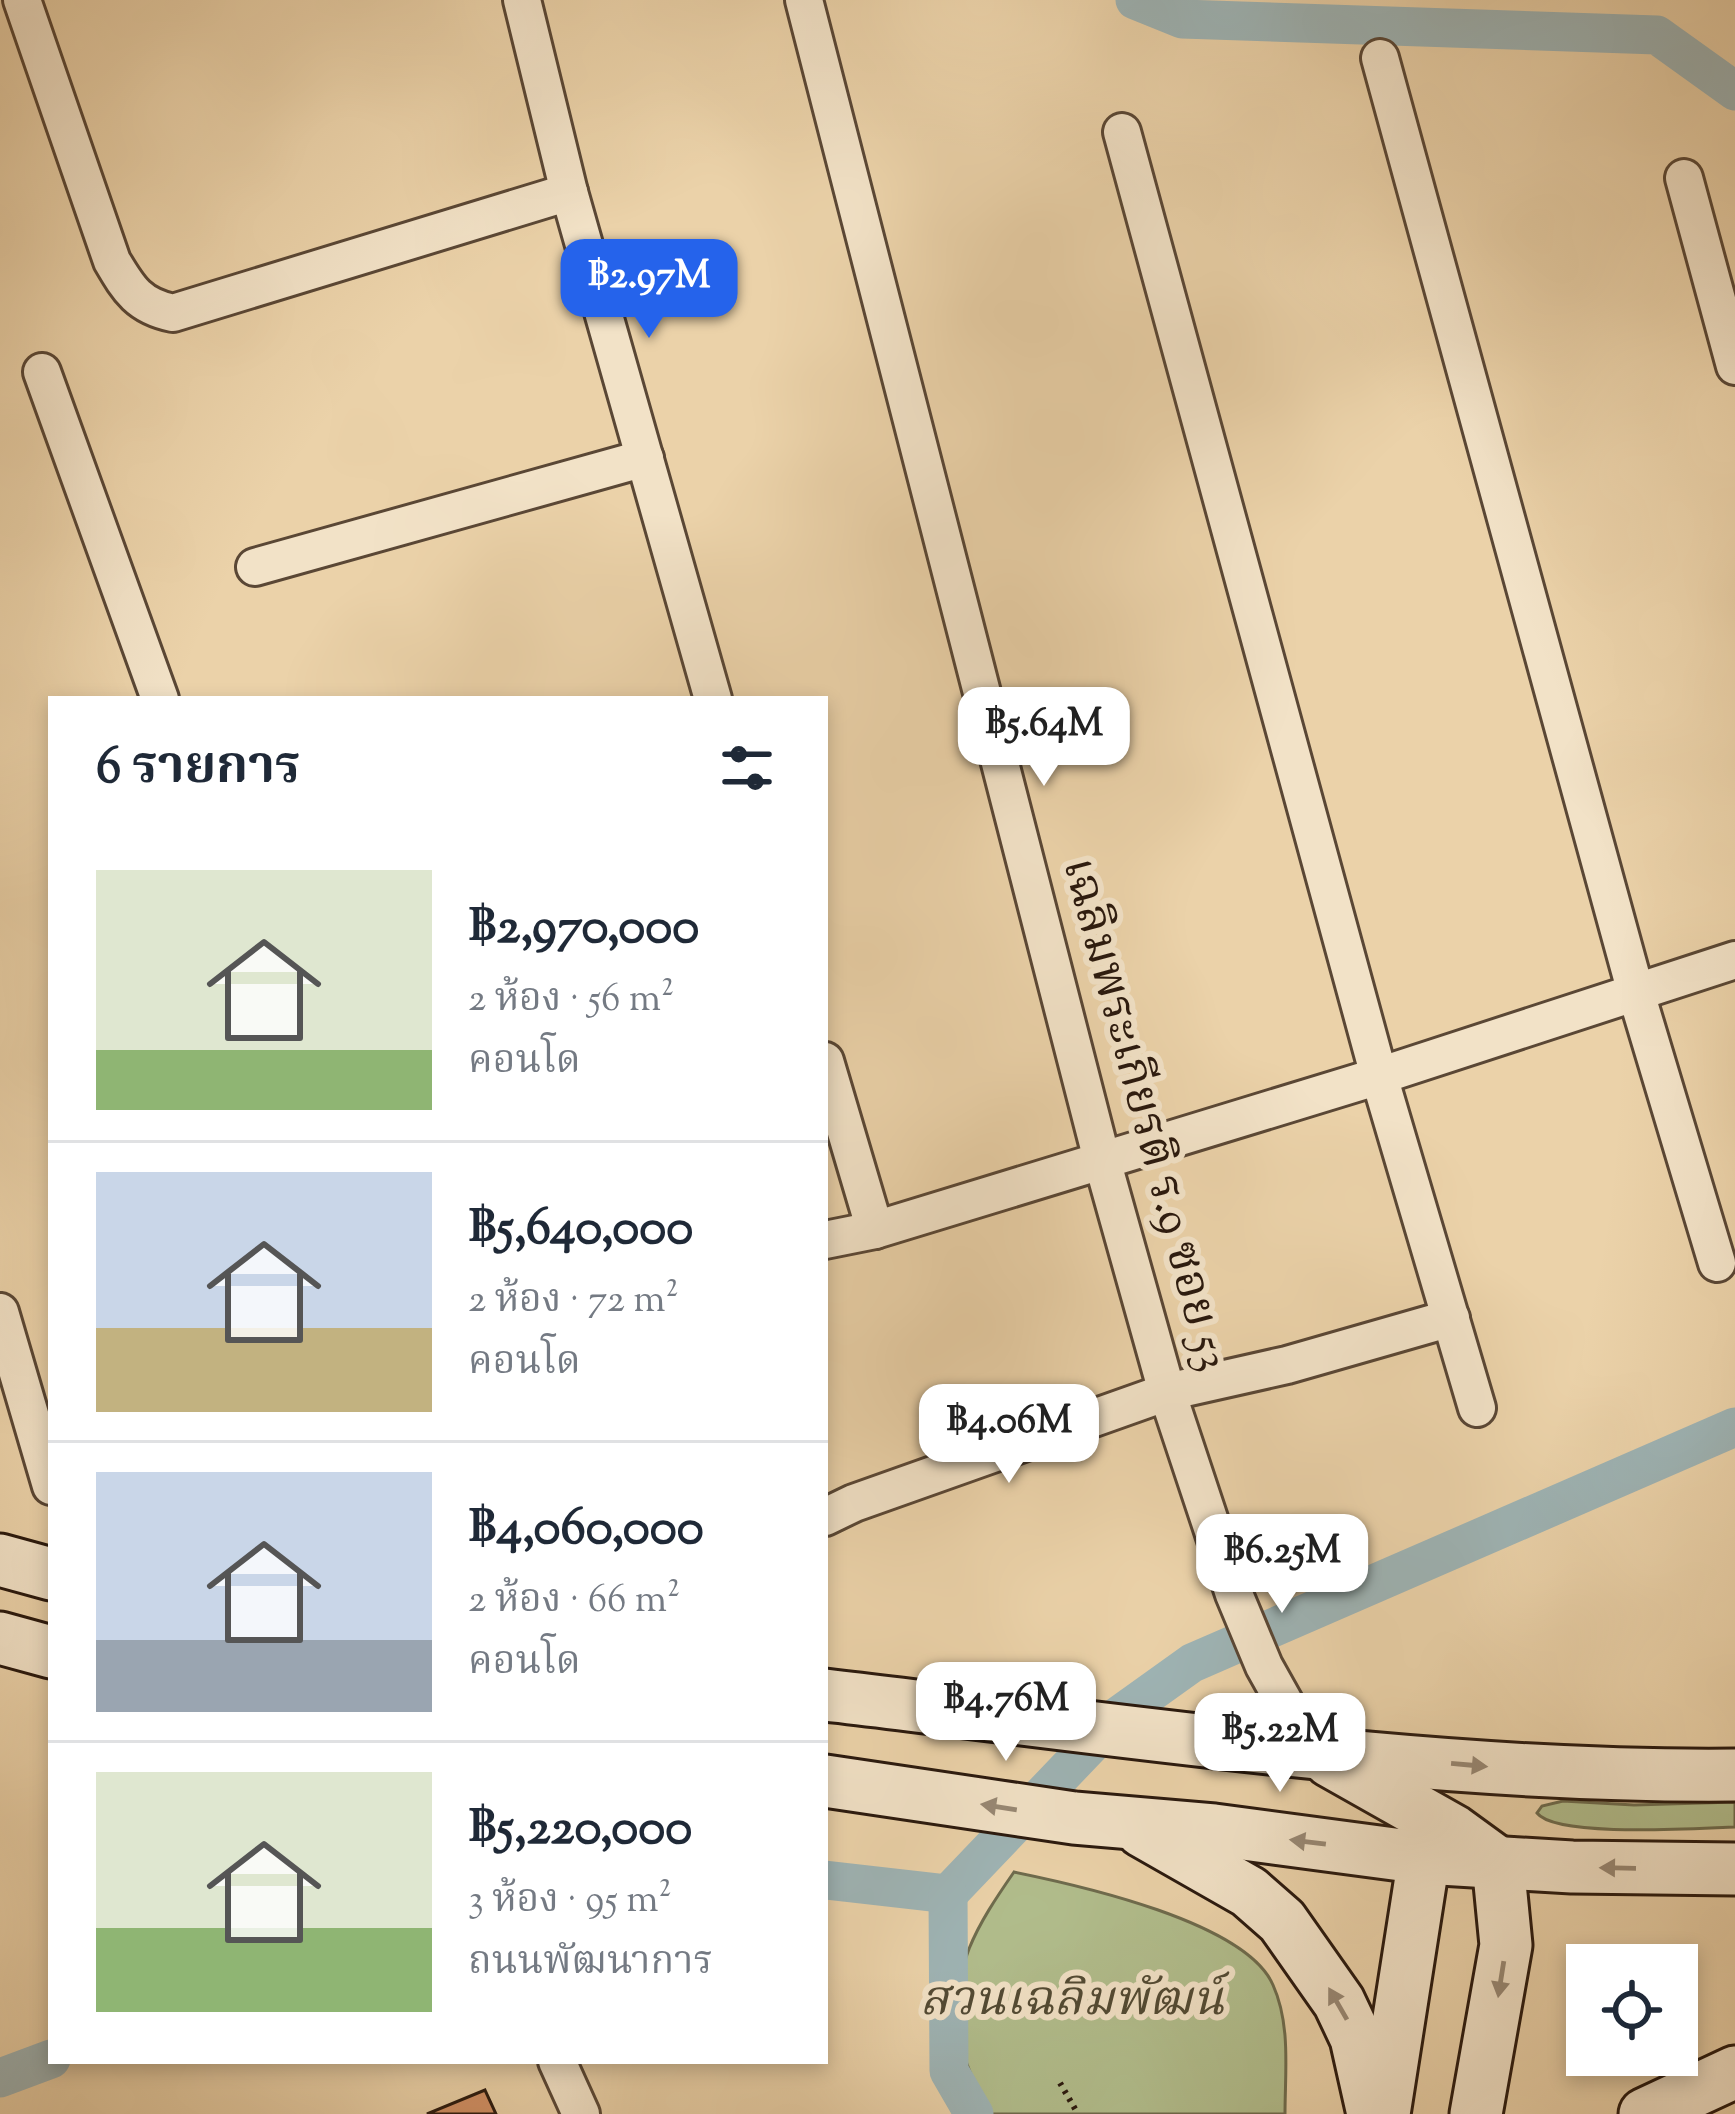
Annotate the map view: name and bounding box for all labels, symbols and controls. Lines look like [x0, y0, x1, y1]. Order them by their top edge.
pin: ฿2.97M [551, 239, 747, 341]
text: ฿2.97M [588, 250, 710, 306]
pin: ฿5.64M [946, 687, 1142, 789]
text: ฿5.64M [985, 698, 1103, 754]
text: 6 รายการ [96, 733, 300, 806]
icon: filters [714, 735, 780, 801]
street label: เฉลิมพระเกียรติ ร.9 ซอย 53 [1041, 851, 1245, 1379]
text: ฿2,970,000 [468, 893, 699, 966]
icon: home [192, 918, 336, 1062]
text: 2 ห้อง · 56 m² [468, 973, 674, 1029]
text: คอนโด [468, 1035, 581, 1091]
text: ฿5,640,000 [468, 1194, 693, 1267]
icon: home [192, 1220, 336, 1364]
text: 2 ห้อง · 72 m² [468, 1274, 679, 1330]
text: คอนโด [468, 1336, 581, 1392]
pin: ฿4.06M [911, 1384, 1107, 1486]
text: ฿4.06M [946, 1395, 1072, 1451]
text: ฿4,060,000 [468, 1494, 704, 1567]
pin: ฿6.25M [1184, 1514, 1380, 1616]
icon: home [192, 1520, 336, 1664]
text: ฿6.25M [1223, 1525, 1341, 1581]
text: 2 ห้อง · 66 m² [468, 1574, 680, 1630]
text: คอนโด [468, 1636, 581, 1692]
pin: ฿4.76M [908, 1662, 1104, 1764]
text: ฿4.76M [943, 1673, 1069, 1729]
pin: ฿5.22M [1182, 1693, 1378, 1795]
text: ฿5.22M [1221, 1704, 1339, 1760]
one-way arrow [1451, 1756, 1488, 1775]
text: ฿5,220,000 [468, 1794, 692, 1867]
one-way arrow [980, 1797, 1017, 1816]
icon: home [192, 1820, 336, 1964]
one-way arrow [1289, 1833, 1327, 1852]
one-way arrow [1598, 1858, 1636, 1877]
text: 3 ห้อง · 95 m² [468, 1874, 672, 1930]
text: ถนนพัฒนาการ [468, 1936, 713, 1992]
map controls [1566, 1944, 1698, 2076]
button: locate [1566, 1944, 1698, 2076]
one-way arrow [1491, 1961, 1510, 1998]
park label: สวนเฉลิมพัฒน์ [920, 1968, 1230, 2037]
one-way arrow [1328, 1987, 1349, 2020]

